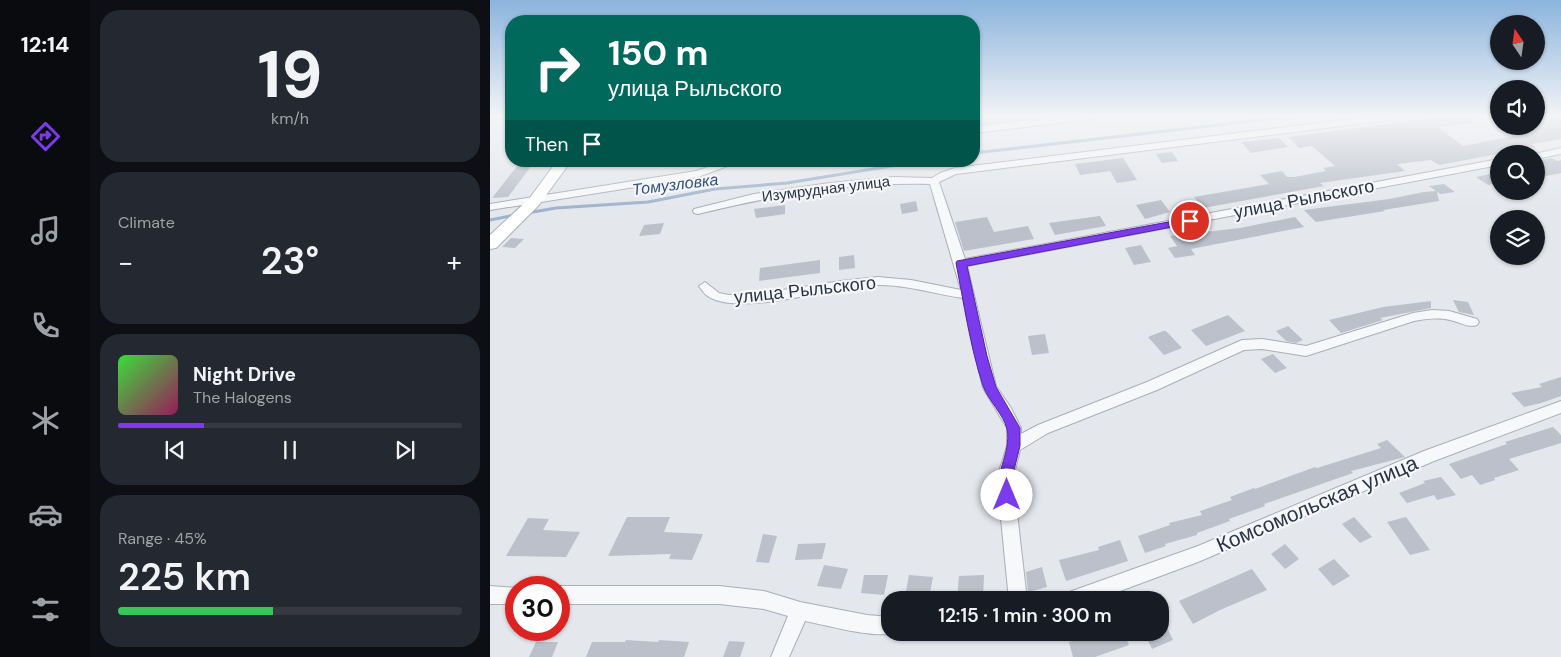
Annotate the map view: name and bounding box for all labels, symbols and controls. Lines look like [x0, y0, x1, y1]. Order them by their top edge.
north arrow [1490, 15, 1545, 70]
map controls [1490, 15, 1545, 265]
text: 12:14 [21, 30, 69, 59]
text: 150 m [608, 30, 708, 76]
text: 19 [258, 33, 322, 117]
icon: right [525, 35, 590, 100]
text: улица Рыльского [608, 74, 782, 103]
button: sound [1490, 80, 1545, 135]
text: km/h [271, 108, 309, 129]
icon: directions [28, 119, 63, 154]
icon: arrive [578, 130, 606, 158]
text: Then [525, 132, 568, 157]
button: search [1490, 145, 1545, 200]
water label: Томузловка [631, 169, 719, 200]
street label: Изумрудная улица [761, 171, 892, 207]
street label: улица Рыльского [1232, 174, 1376, 224]
pin [1169, 200, 1211, 242]
icon: arrive [1176, 207, 1204, 235]
button: layers [1490, 210, 1545, 265]
text: Climate [118, 212, 175, 233]
icon: music [28, 213, 63, 248]
text: 23° [261, 236, 319, 286]
text: − [118, 244, 133, 281]
text: + [447, 244, 462, 281]
street label: улица Рыльского [733, 271, 877, 309]
icon: phone [28, 308, 63, 343]
text: Night Drive [193, 362, 296, 387]
text: The Halogens [193, 387, 292, 408]
icon: climate [28, 403, 63, 438]
icon: previous [161, 436, 189, 464]
icon: pause [276, 436, 304, 464]
icon: next [391, 436, 419, 464]
street label: Комсомольская улица [1212, 449, 1422, 559]
position arrow [980, 468, 1032, 520]
icon: car [28, 497, 63, 532]
text: Range · 45% [118, 528, 207, 549]
text: 225 km [118, 552, 251, 602]
speed limit sign: 30 [505, 576, 570, 641]
icon: filters [28, 592, 63, 627]
text: 12:15 · 1 min · 300 m [938, 603, 1112, 628]

